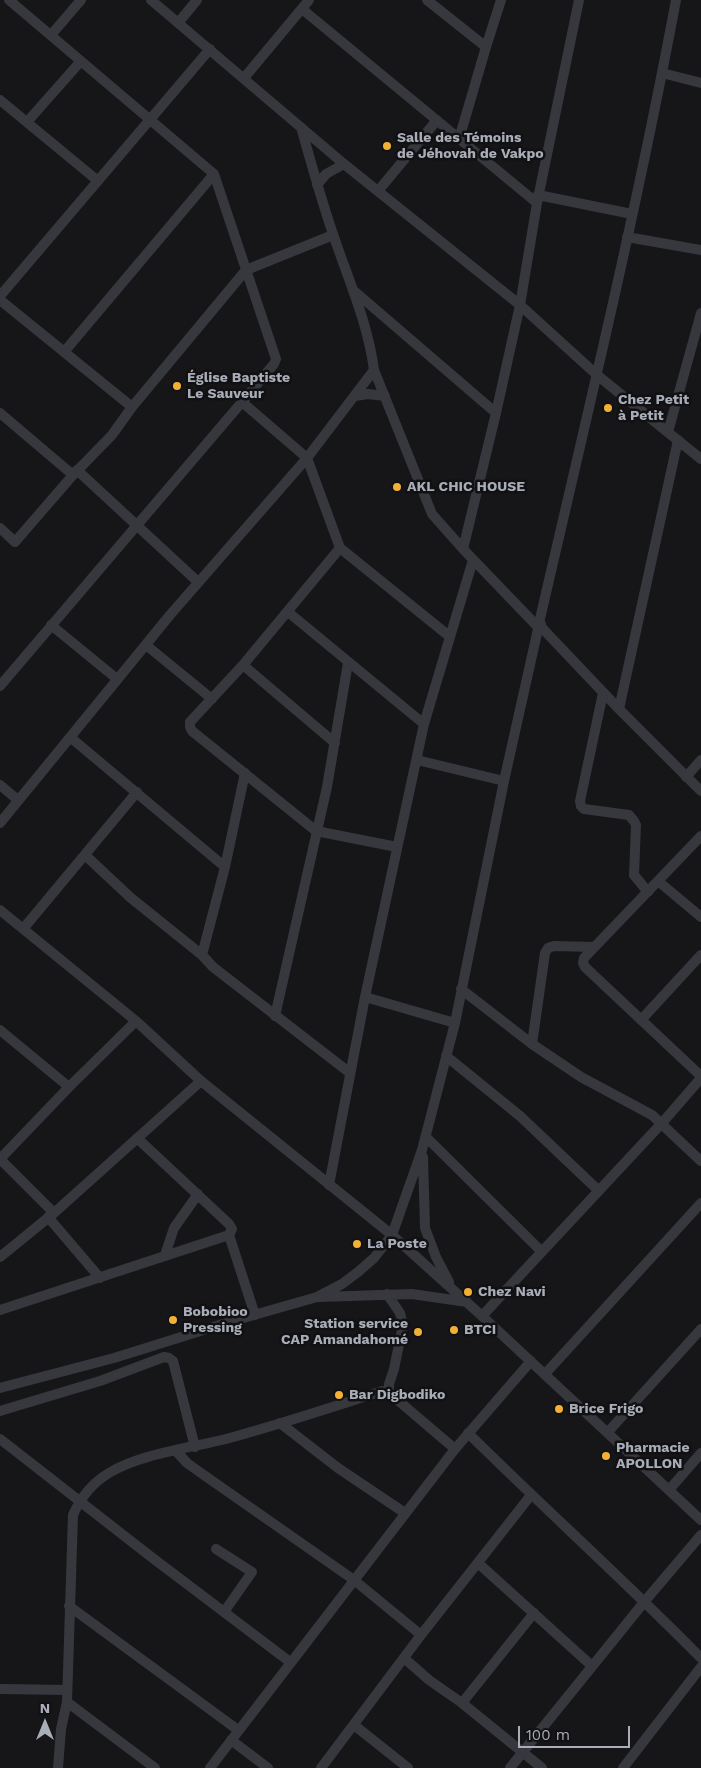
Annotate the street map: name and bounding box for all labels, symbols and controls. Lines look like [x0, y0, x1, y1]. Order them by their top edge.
place label: Salle des Témoins de Jéhovah de Vakpo [397, 130, 544, 162]
marker: Salle des Témoins de Jéhovah de Vakpo [381, 140, 393, 152]
place label: Église Baptiste Le Sauveur [187, 370, 290, 402]
marker: Église Baptiste Le Sauveur [171, 380, 183, 392]
place label: Chez Petit à Petit [618, 392, 689, 424]
marker: Chez Petit à Petit [602, 402, 614, 414]
place label: AKL CHIC HOUSE [407, 479, 525, 495]
marker: AKL CHIC HOUSE [391, 481, 403, 493]
place label: La Poste [367, 1236, 427, 1252]
marker: La Poste [351, 1238, 363, 1250]
place label: Chez Navi [478, 1284, 546, 1300]
marker: Chez Navi [462, 1286, 474, 1298]
place label: Bobobioo Pressing [183, 1304, 248, 1336]
marker: Bobobioo Pressing [167, 1314, 179, 1326]
place label: Station service CAP Amandahomé [281, 1316, 408, 1348]
place label: BTCI [464, 1322, 496, 1338]
marker: BTCI [448, 1324, 460, 1336]
marker: Station service CAP Amandahomé [412, 1326, 424, 1338]
place label: Bar Digbodiko [349, 1387, 445, 1403]
marker: Bar Digbodiko [333, 1389, 345, 1401]
place label: Brice Frigo [569, 1401, 643, 1417]
marker: Brice Frigo [553, 1403, 565, 1415]
place label: Pharmacie APOLLON [616, 1440, 690, 1472]
marker: Pharmacie APOLLON [600, 1450, 612, 1462]
north arrow [20, 1698, 70, 1748]
text: N [40, 1700, 50, 1716]
scale bar [521, 1716, 634, 1748]
text: 100 m [526, 1726, 570, 1744]

